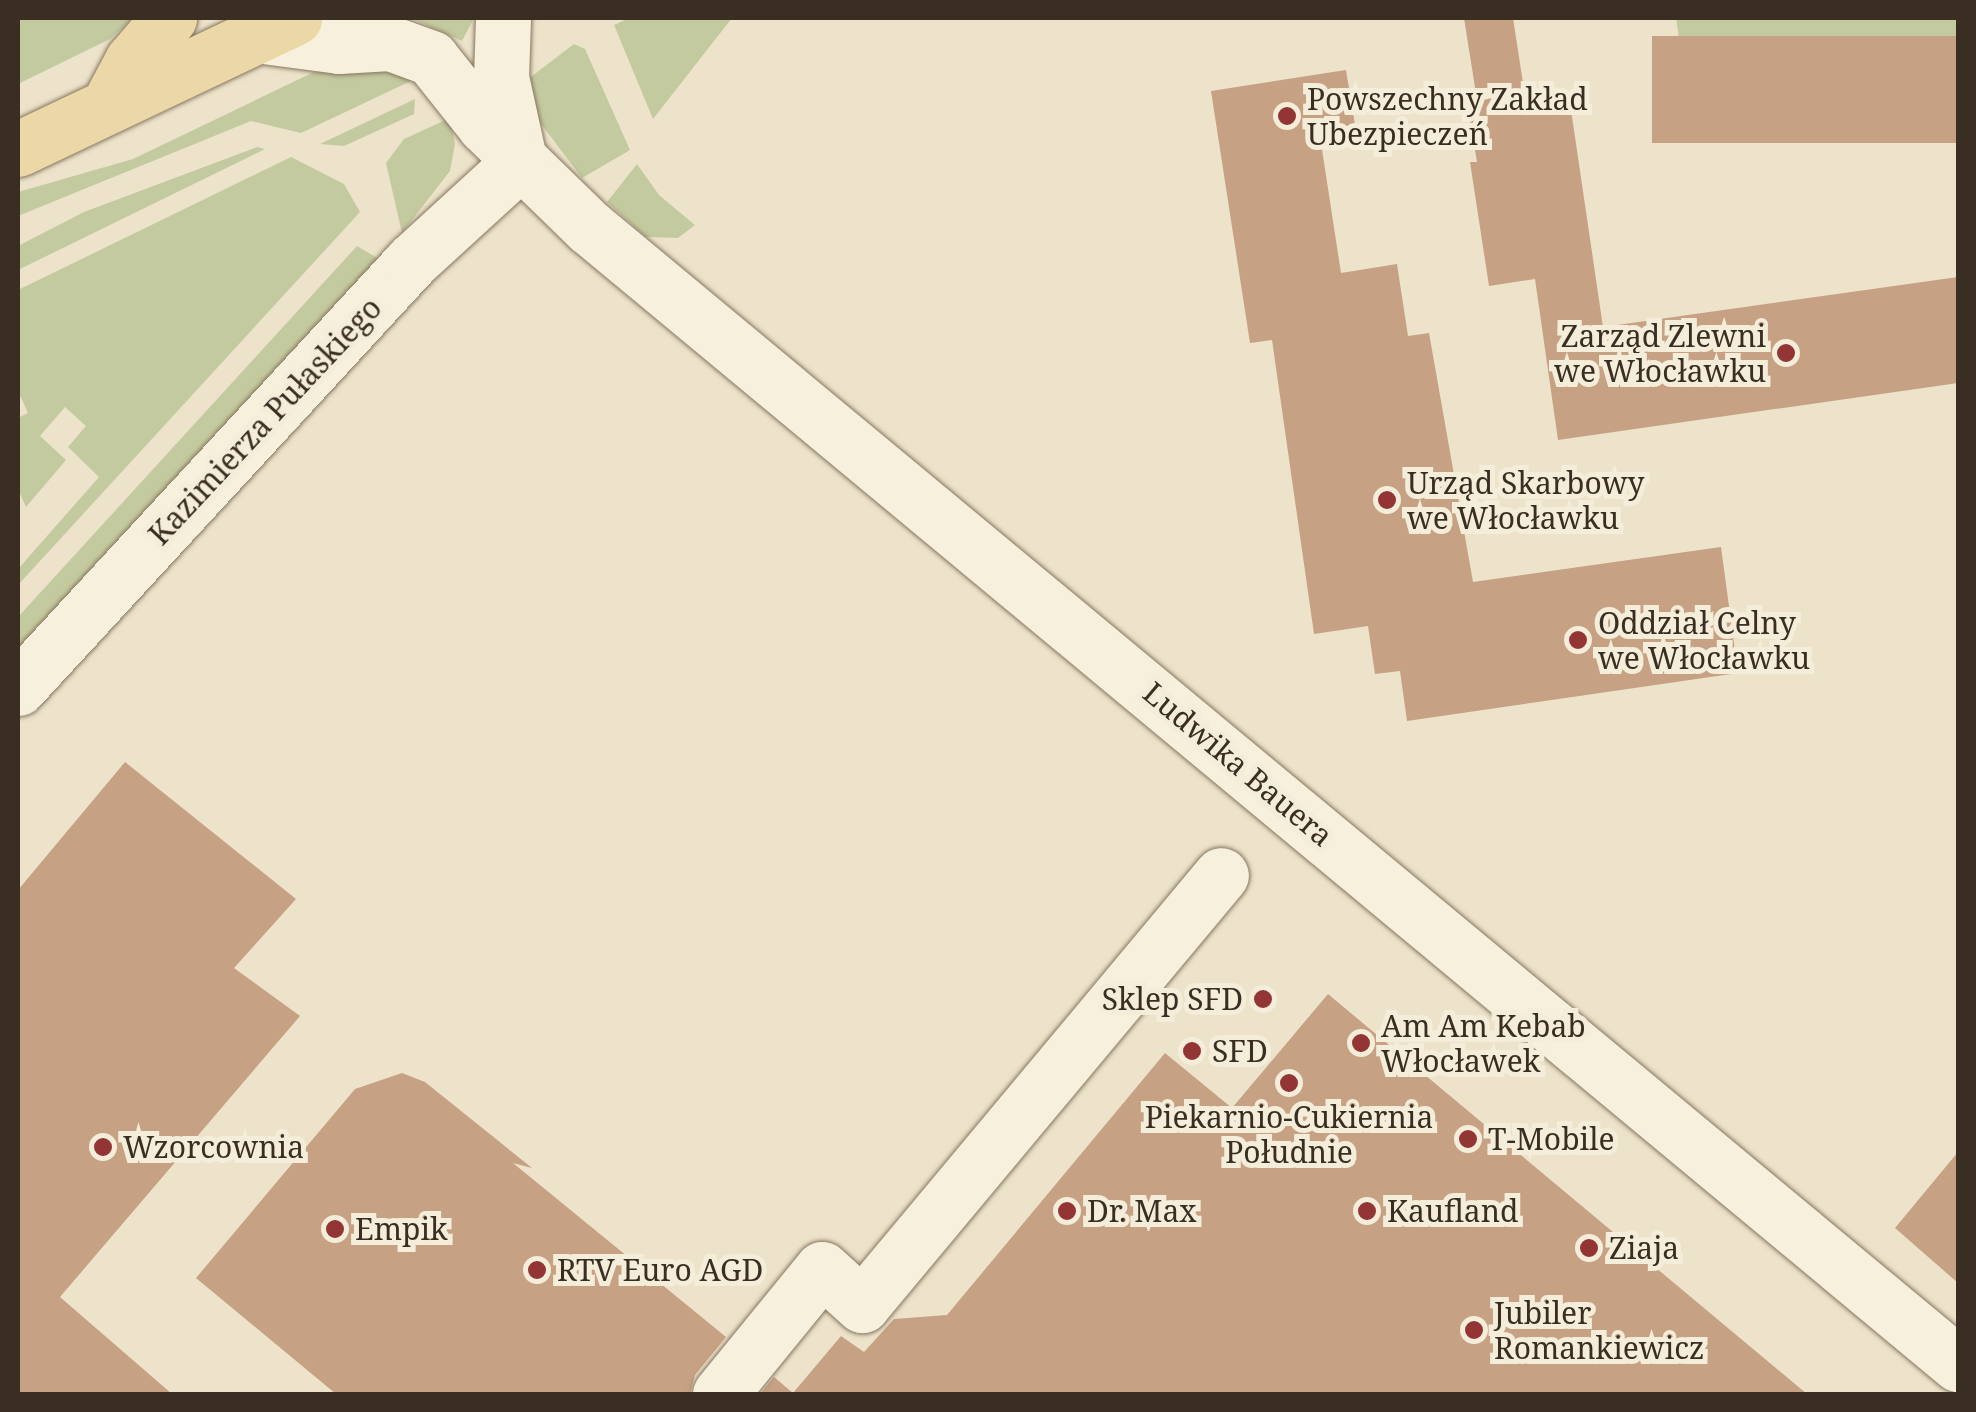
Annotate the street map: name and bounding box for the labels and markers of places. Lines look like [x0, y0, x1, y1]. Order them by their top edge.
place label: Powszechny Zakład Ubezpieczeń [1307, 81, 1588, 152]
marker: Powszechny Zakład Ubezpieczeń [1276, 105, 1298, 127]
place label: Zarząd Zlewni we Włocławku [1554, 318, 1766, 388]
marker: Zarząd Zlewni we Włocławku [1775, 342, 1797, 364]
place label: Urząd Skarbowy we Włocławku [1407, 465, 1645, 536]
marker: Urząd Skarbowy we Włocławku [1376, 489, 1398, 511]
place label: Oddział Celny we Włocławku [1598, 605, 1810, 676]
marker: Oddział Celny we Włocławku [1567, 629, 1589, 651]
place label: Sklep SFD [1102, 981, 1243, 1017]
marker: Sklep SFD [1252, 988, 1274, 1010]
place label: Am Am Kebab Włocławek [1381, 1008, 1586, 1078]
marker: Am Am Kebab Włocławek [1350, 1032, 1372, 1054]
place label: SFD [1212, 1033, 1268, 1069]
marker: SFD [1181, 1040, 1203, 1062]
marker: Piekarnio-Cukiernia Południe [1278, 1072, 1300, 1094]
place label: Piekarnio-Cukiernia Południe [1145, 1099, 1433, 1170]
place label: T-Mobile [1488, 1121, 1615, 1157]
marker: T-Mobile [1457, 1128, 1479, 1150]
place label: Wzorcownia [123, 1129, 304, 1165]
marker: Wzorcownia [92, 1136, 114, 1158]
place label: Dr. Max [1087, 1193, 1197, 1229]
place label: Kaufland [1387, 1193, 1518, 1229]
marker: Dr. Max [1056, 1200, 1078, 1222]
marker: Kaufland [1356, 1200, 1378, 1222]
place label: Empik [355, 1211, 448, 1247]
marker: Empik [324, 1218, 346, 1240]
place label: Ziaja [1609, 1230, 1679, 1266]
marker: Ziaja [1578, 1237, 1600, 1259]
place label: RTV Euro AGD [557, 1252, 763, 1288]
marker: RTV Euro AGD [526, 1259, 548, 1281]
place label: Jubiler Romankiewicz [1494, 1295, 1704, 1366]
marker: Jubiler Romankiewicz [1463, 1319, 1485, 1341]

